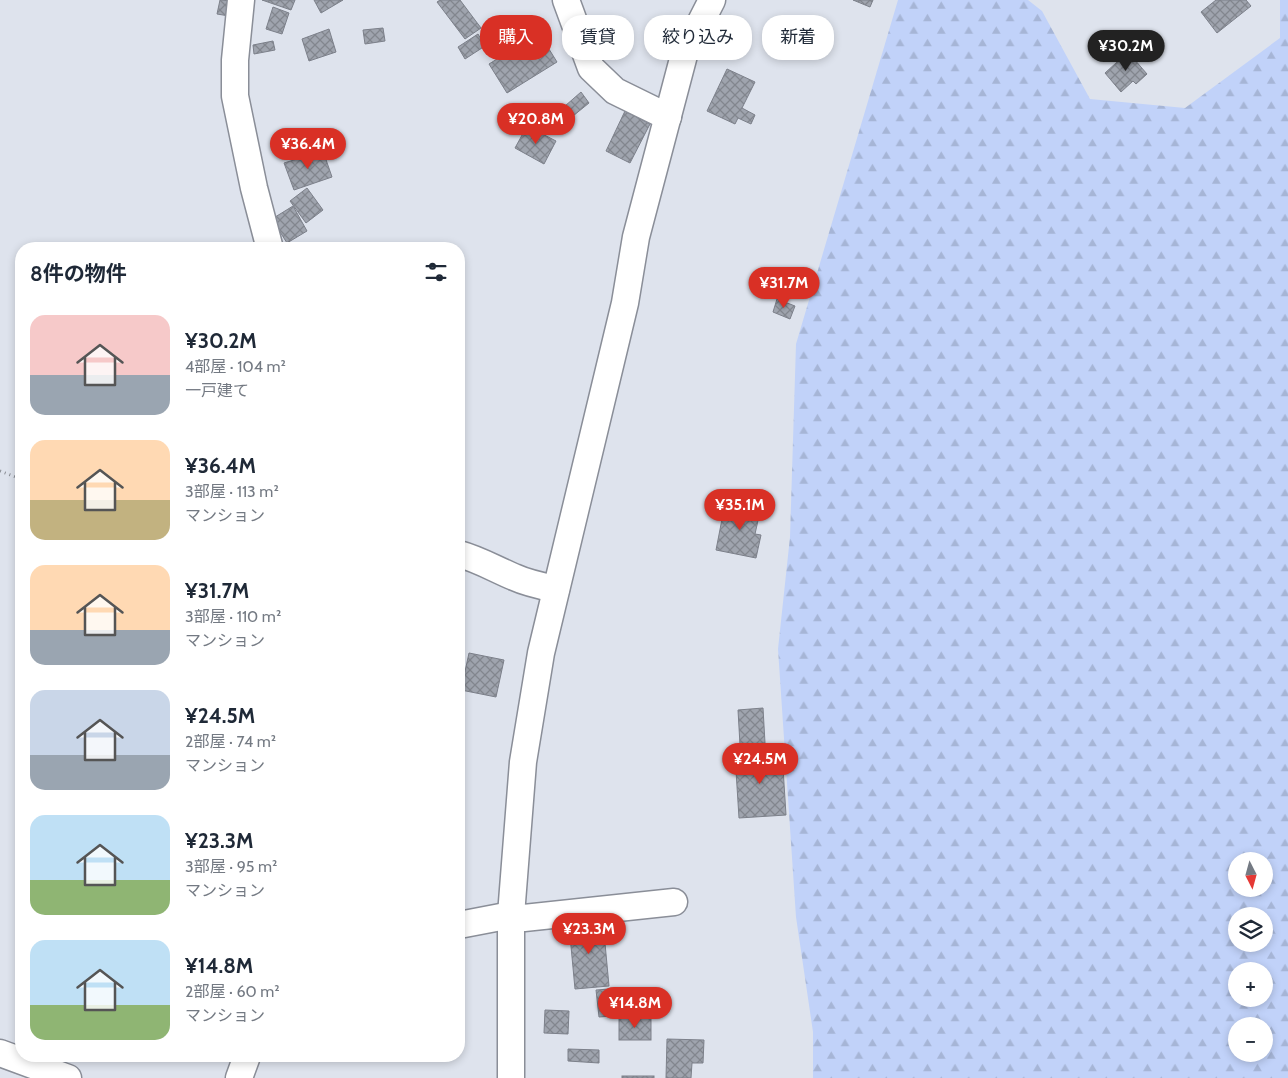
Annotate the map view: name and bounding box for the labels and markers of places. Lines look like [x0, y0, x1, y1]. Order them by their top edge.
pin: ¥30.2M [1085, 30, 1167, 72]
pin: ¥20.8M [495, 102, 577, 145]
pin: ¥36.4M [267, 128, 349, 170]
pin: ¥31.7M [743, 266, 825, 309]
pin: ¥35.1M [699, 488, 781, 531]
pin: ¥24.5M [719, 742, 801, 785]
pin: ¥23.3M [548, 912, 630, 955]
pin: ¥14.8M [594, 986, 676, 1029]

